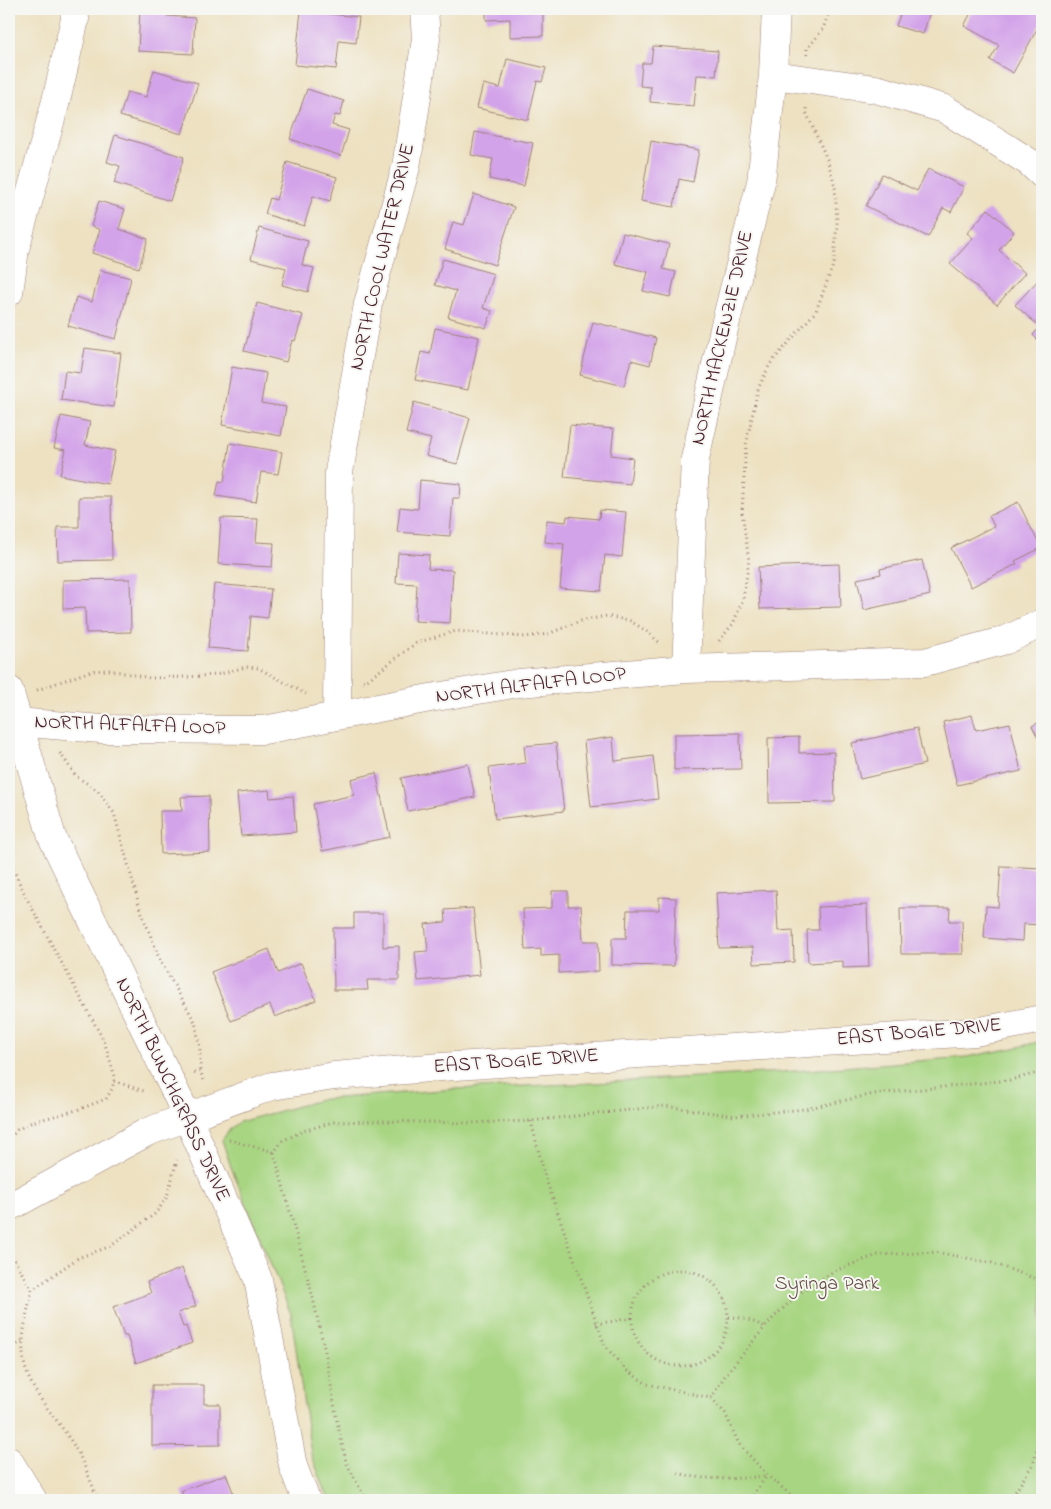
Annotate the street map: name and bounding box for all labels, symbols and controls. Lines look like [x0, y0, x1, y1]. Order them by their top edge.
street label: NORTH COOL WATER DRIVE [343, 141, 423, 373]
street label: NORTH MACKENZIE DRIVE [684, 228, 762, 448]
street label: NORTH ALFALFA LOOP [434, 660, 628, 712]
street label: NORTH ALFALFA LOOP [34, 708, 227, 744]
street label: NORTH BUNCHGRASS DRIVE [107, 973, 237, 1207]
street label: EAST BOGIE DRIVE [835, 1011, 1003, 1055]
street label: EAST BOGIE DRIVE [432, 1042, 600, 1082]
park label: Syringa Park [775, 1270, 880, 1300]

